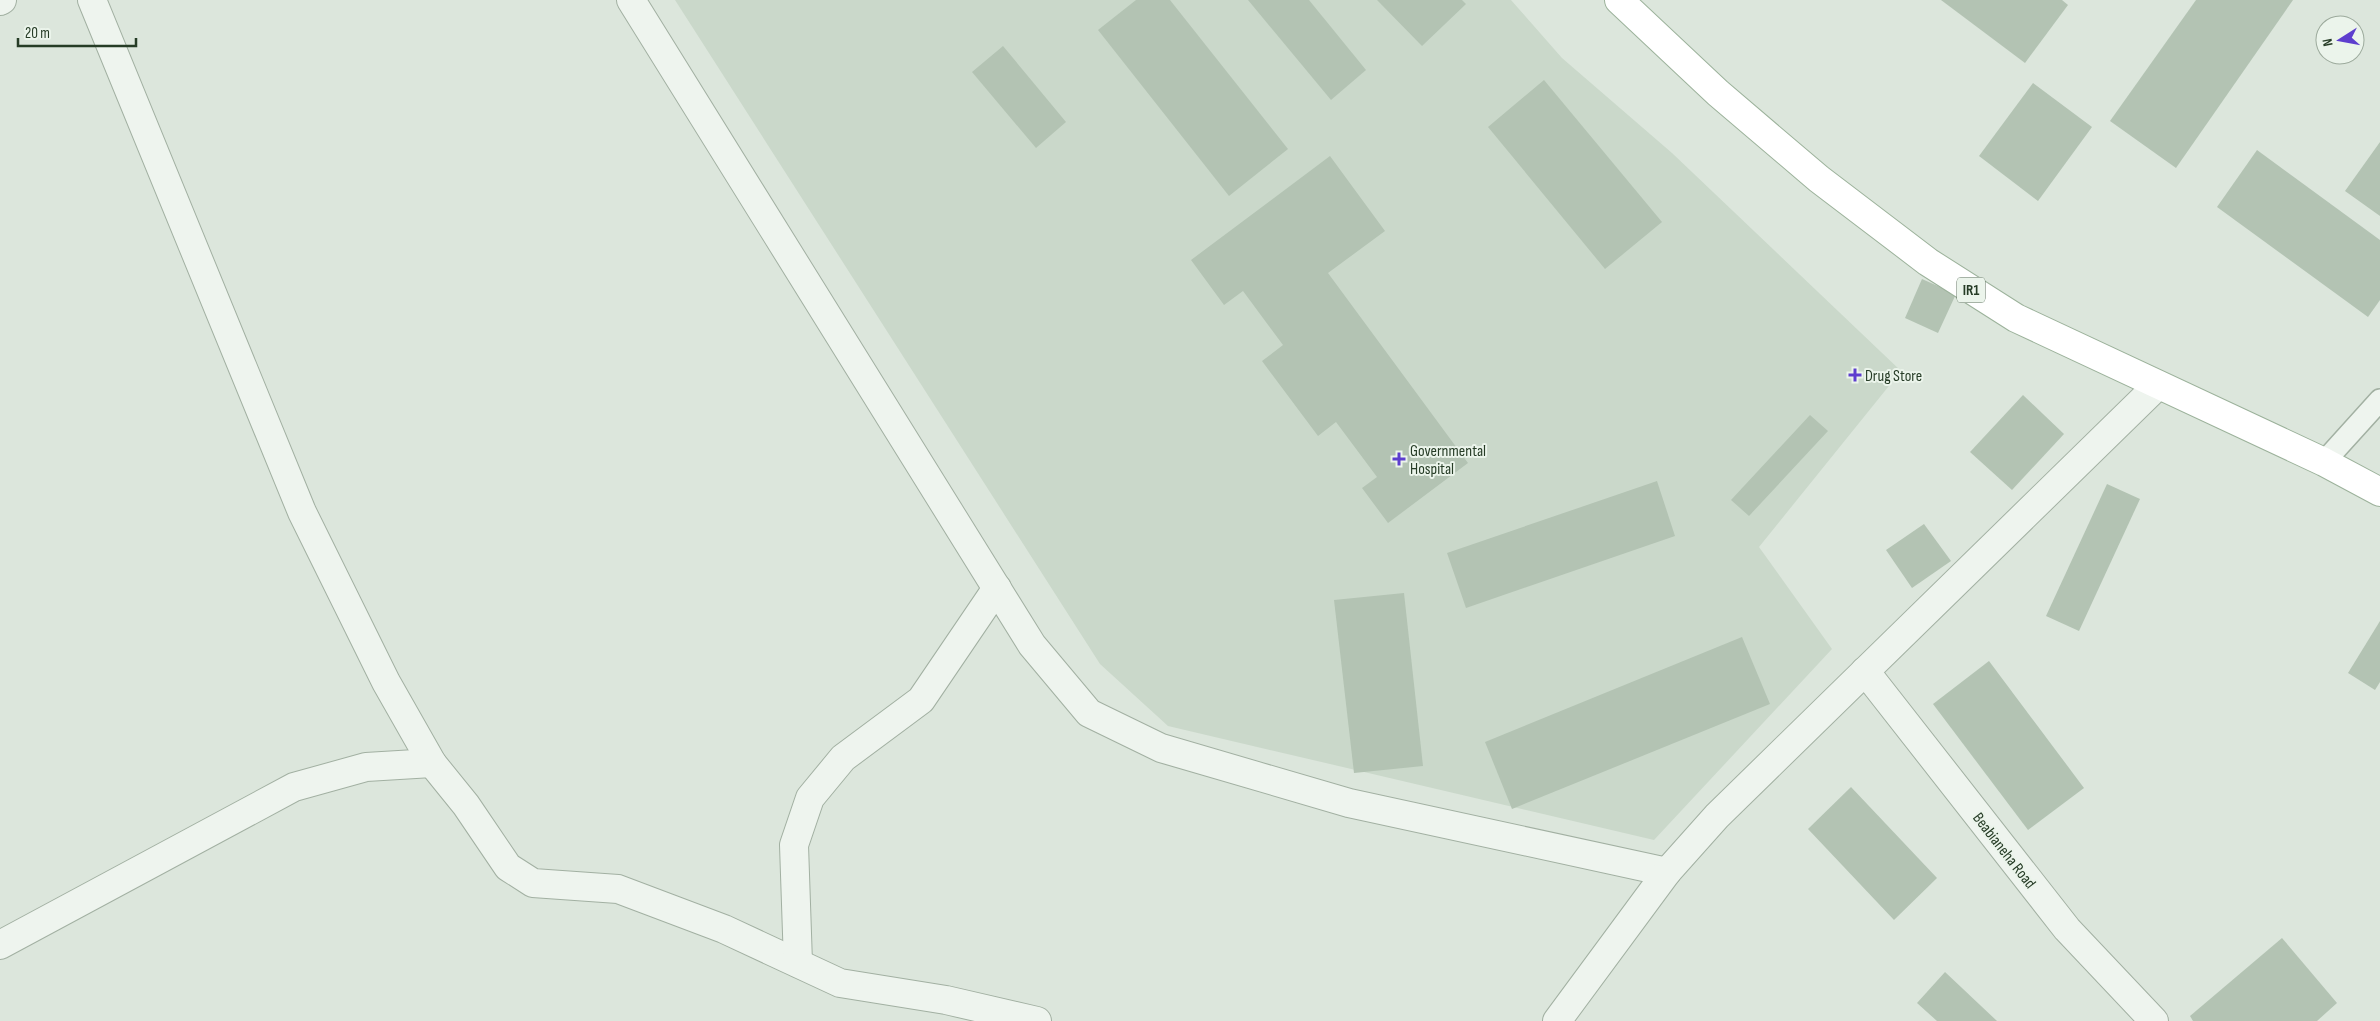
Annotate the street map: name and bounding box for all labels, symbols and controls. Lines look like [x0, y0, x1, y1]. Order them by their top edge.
scale bar [18, 15, 135, 47]
north arrow [2315, 15, 2365, 65]
text: 20 m [25, 24, 50, 43]
text: N [2319, 37, 2337, 48]
road number: IR1 [1957, 278, 1985, 302]
place label: Drug Store [1865, 367, 1922, 386]
marker: Drug Store [1849, 369, 1861, 381]
place label: Governmental Hospital [1410, 442, 1486, 479]
marker: Governmental Hospital [1392, 452, 1406, 466]
street label: Beabianeha Road [1968, 809, 2039, 893]

